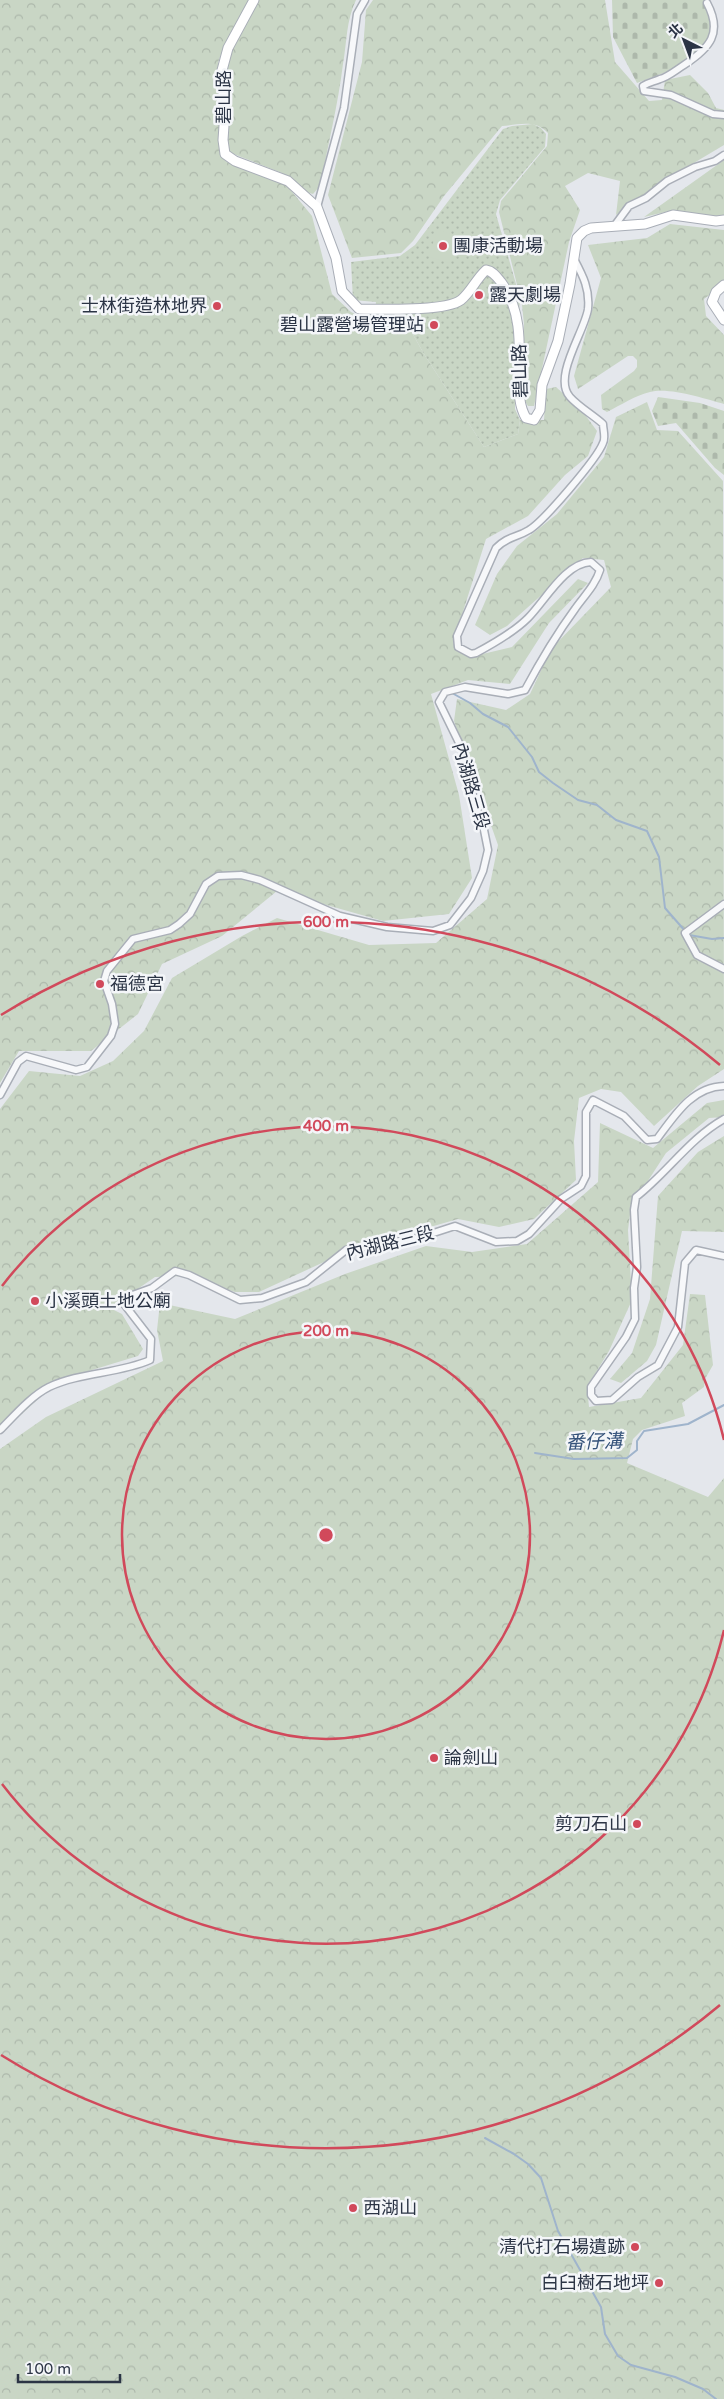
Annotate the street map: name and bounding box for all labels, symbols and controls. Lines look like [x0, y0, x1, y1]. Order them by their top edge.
north arrow [659, 15, 709, 65]
text: 北 [665, 20, 687, 42]
street label: 碧山路 [213, 70, 235, 124]
place label: 團康活動場 [453, 235, 543, 257]
marker: 團康活動場 [437, 240, 449, 252]
place label: 露天劇場 [489, 284, 561, 306]
marker: 露天劇場 [473, 289, 485, 301]
place label: 士林街造林地界 [81, 295, 207, 317]
marker: 士林街造林地界 [211, 300, 223, 312]
place label: 碧山露營場管理站 [280, 314, 424, 336]
marker: 碧山露營場管理站 [428, 319, 440, 331]
street label: 碧山路 [508, 344, 532, 398]
street label: 內湖路三段 [448, 740, 494, 832]
text: 600 m [303, 913, 349, 931]
place label: 福德宮 [110, 973, 164, 995]
marker: 福德宮 [94, 978, 106, 990]
text: 400 m [303, 1117, 349, 1135]
street label: 內湖路三段 [344, 1221, 436, 1265]
place label: 小溪頭土地公廟 [45, 1290, 171, 1312]
marker: 小溪頭土地公廟 [29, 1295, 41, 1307]
text: 200 m [303, 1322, 349, 1340]
water label: 番仔溝 [565, 1430, 626, 1454]
centre of rings [317, 1526, 335, 1544]
place label: 論劍山 [444, 1747, 498, 1769]
marker: 論劍山 [428, 1752, 440, 1764]
place label: 剪刀石山 [555, 1813, 627, 1835]
marker: 剪刀石山 [631, 1818, 643, 1830]
place label: 西湖山 [363, 2197, 417, 2219]
marker: 西湖山 [347, 2202, 359, 2214]
place label: 清代打石場遺跡 [499, 2236, 625, 2258]
marker: 清代打石場遺跡 [629, 2241, 641, 2253]
place label: 白臼樹石地坪 [541, 2272, 649, 2294]
marker: 白臼樹石地坪 [653, 2277, 665, 2289]
scale bar [18, 2352, 120, 2384]
text: 100 m [25, 2360, 71, 2378]

